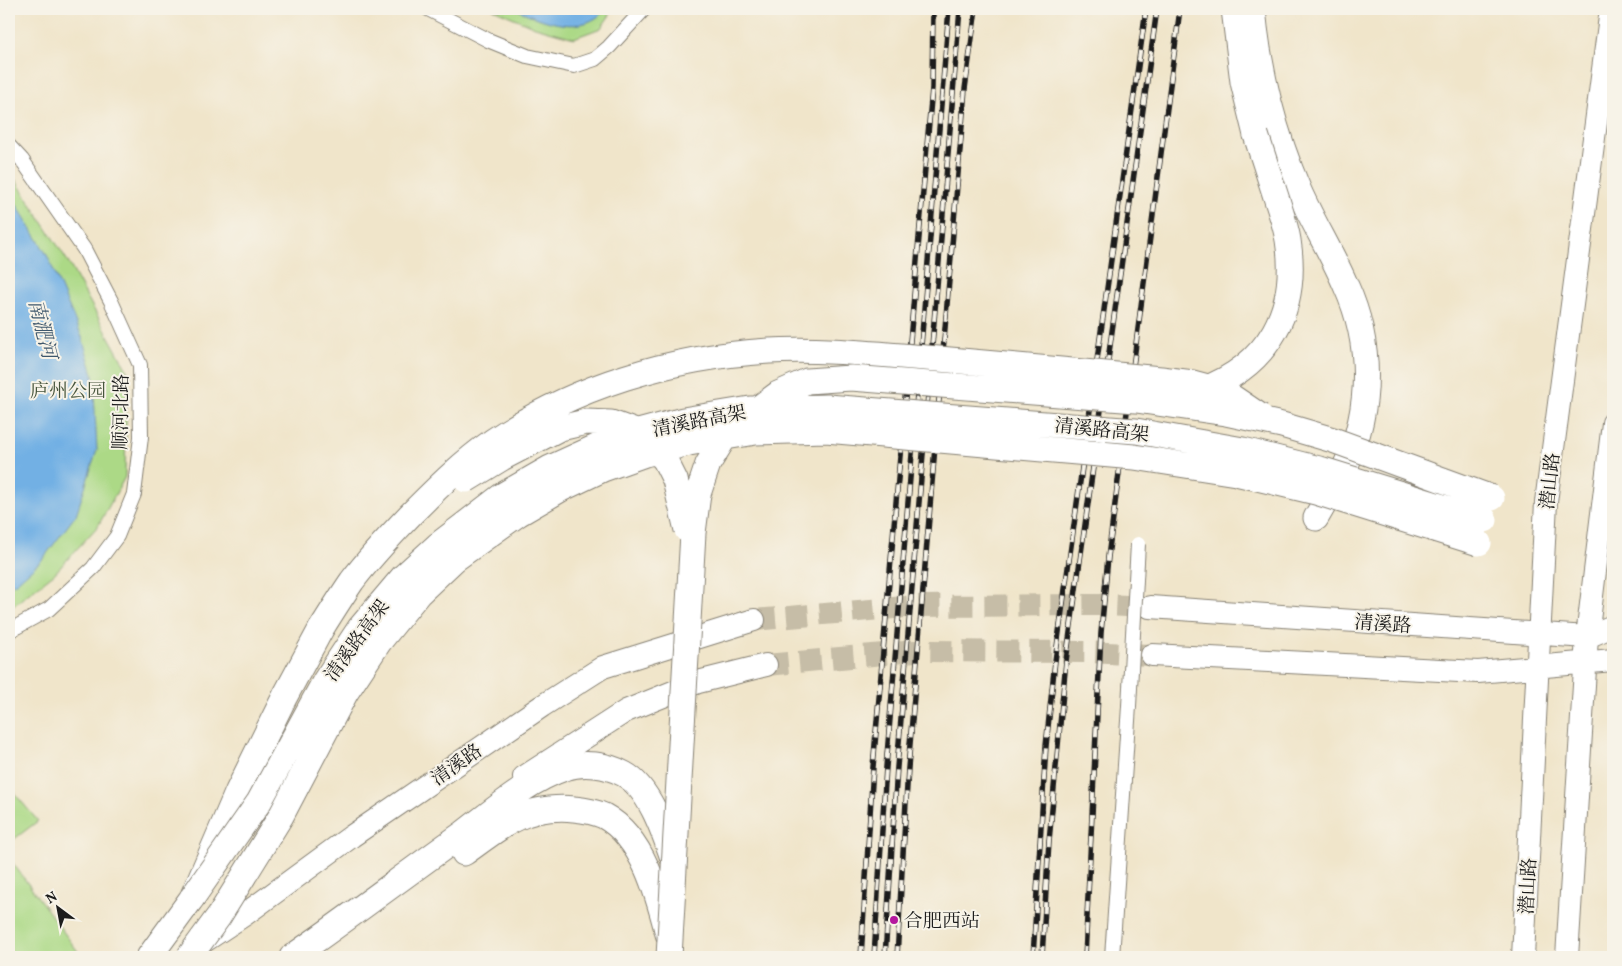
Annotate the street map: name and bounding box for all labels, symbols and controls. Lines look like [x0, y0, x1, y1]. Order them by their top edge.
water label: 南淝河 [20, 297, 63, 365]
street label: 顺河北路 [108, 374, 136, 450]
park label: 庐州公园 [30, 379, 106, 405]
street label: 清溪路高架 [650, 400, 748, 444]
street label: 清溪路高架 [1053, 413, 1150, 449]
street label: 潜山路 [1535, 451, 1567, 511]
street label: 清溪路高架 [319, 595, 396, 687]
street label: 清溪路 [1354, 610, 1412, 640]
street label: 清溪路 [426, 739, 488, 793]
street label: 潜山路 [1515, 857, 1543, 915]
north arrow [32, 884, 82, 934]
text: N [43, 887, 61, 909]
place label: 合肥西站 [904, 909, 980, 935]
marker: 合肥西站 [888, 914, 900, 926]

